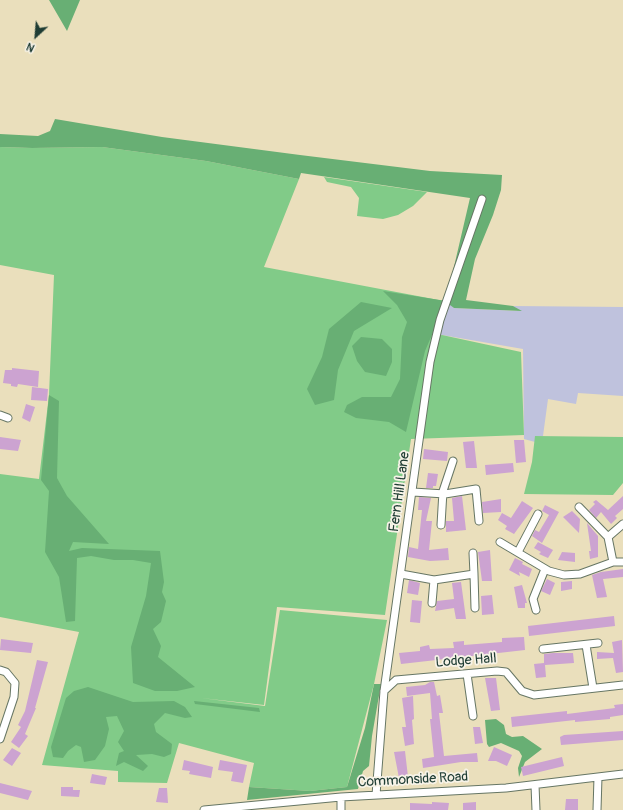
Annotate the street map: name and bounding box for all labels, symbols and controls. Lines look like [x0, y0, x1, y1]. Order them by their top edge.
north arrow [16, 16, 56, 56]
text: N [24, 40, 37, 55]
street label: Fern Hill Lane [386, 451, 414, 533]
street label: Lodge Hall [435, 650, 497, 672]
street label: Commonside Road [357, 769, 469, 791]

